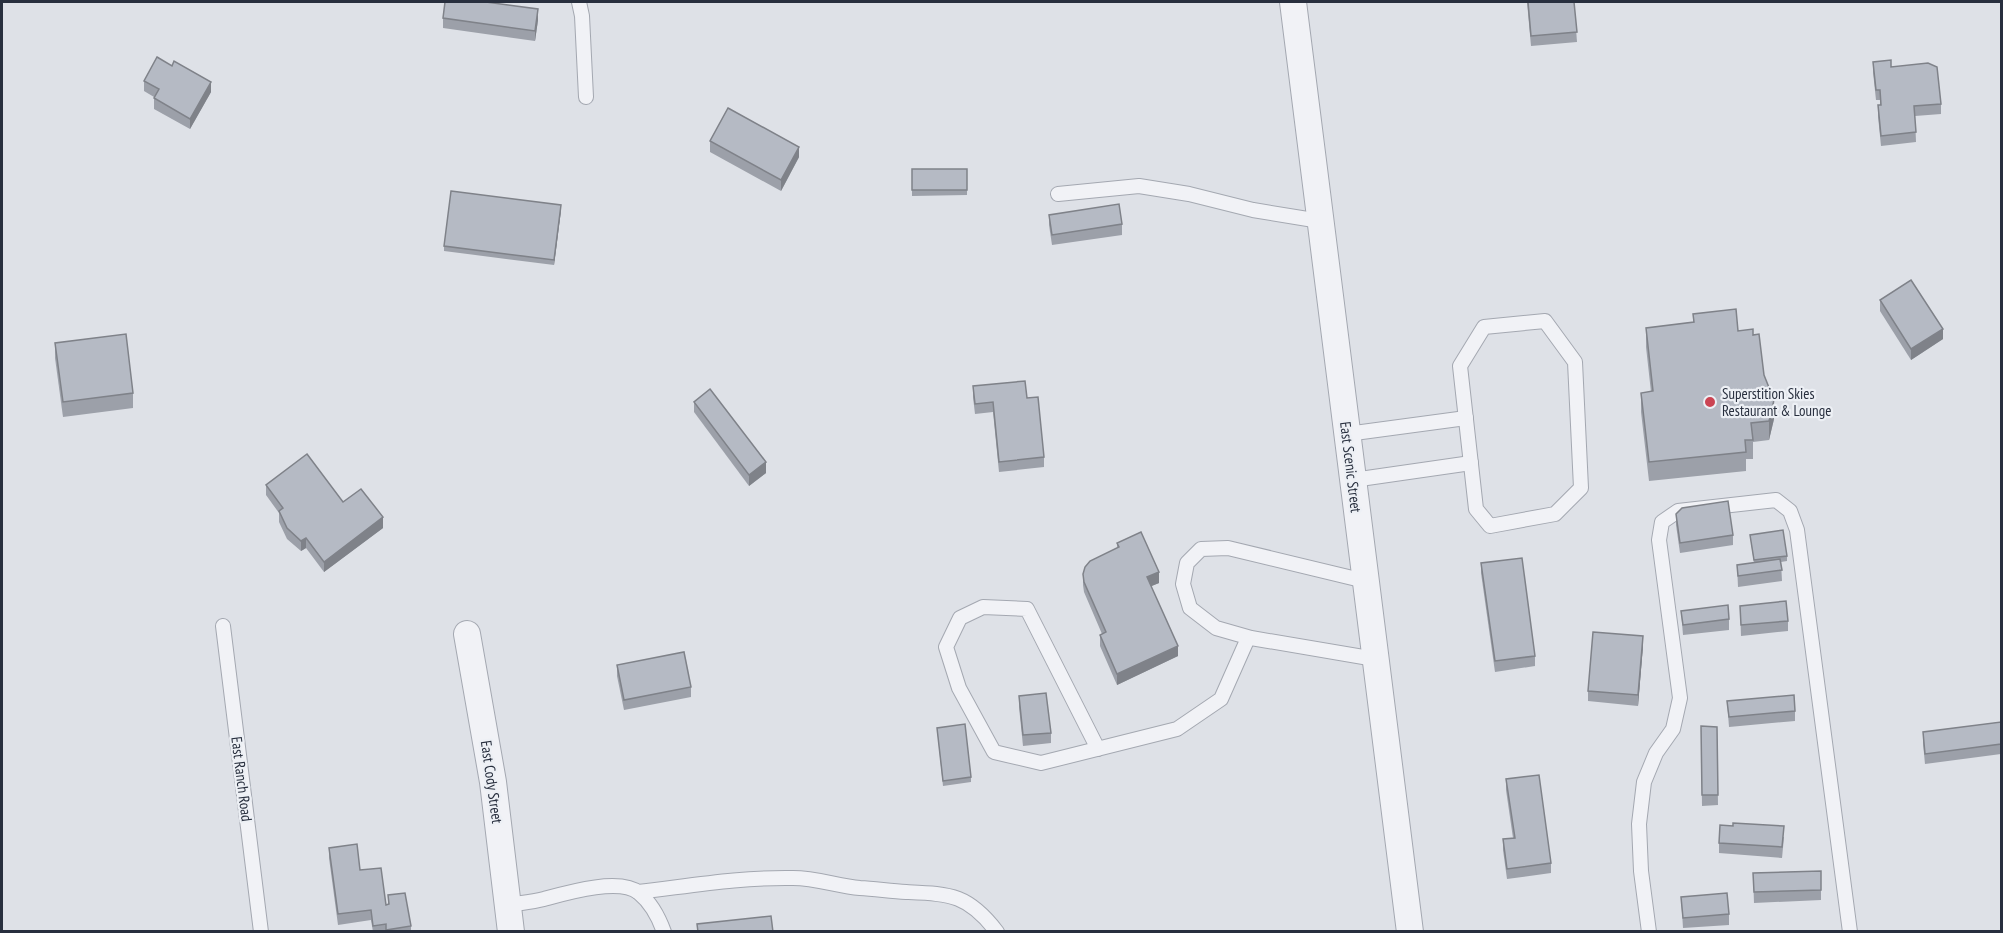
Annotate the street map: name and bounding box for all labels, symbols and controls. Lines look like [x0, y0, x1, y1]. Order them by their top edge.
place label: Superstition Skies Restaurant & Lounge [1722, 384, 1831, 420]
marker: Superstition Skies Restaurant & Lounge [1703, 395, 1717, 409]
street label: East Scenic Street [1336, 420, 1366, 514]
street label: East Ranch Road [227, 736, 257, 822]
street label: East Cody Street [477, 739, 507, 825]

